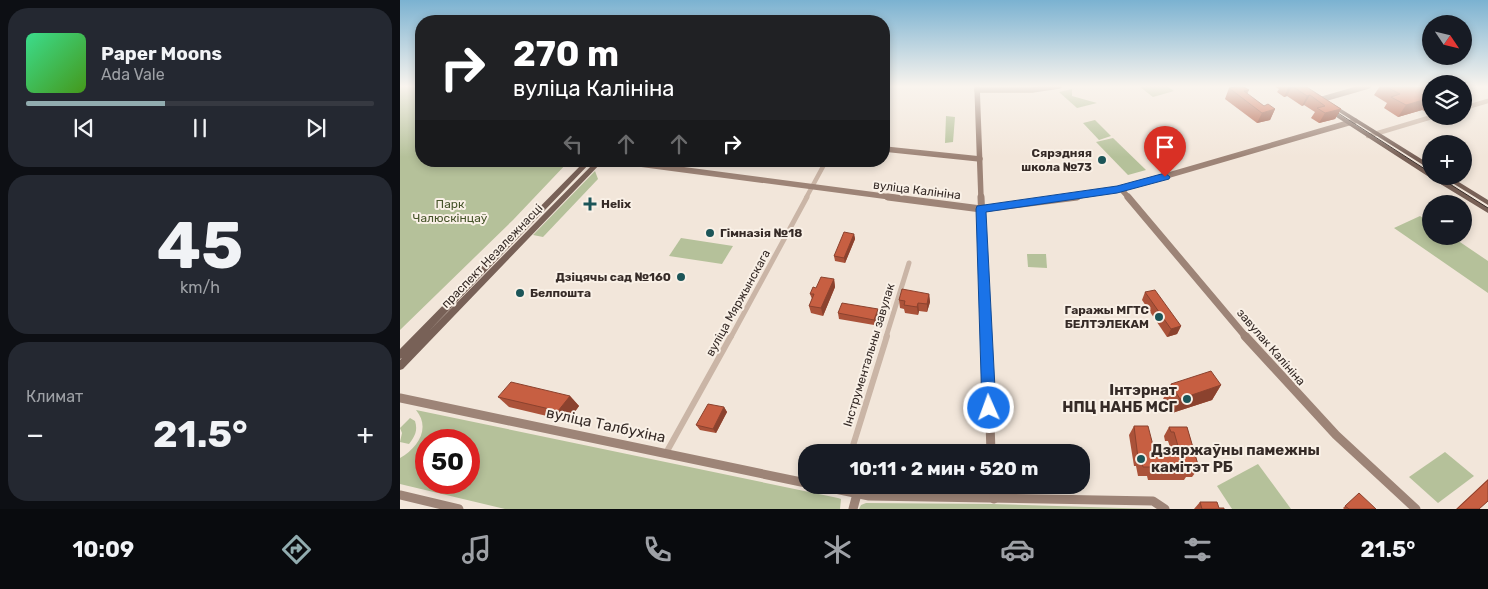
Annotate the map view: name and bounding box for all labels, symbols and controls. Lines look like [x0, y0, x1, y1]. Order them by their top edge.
north arrow [1422, 15, 1472, 65]
map controls [1422, 15, 1472, 245]
text: 270 m [513, 33, 619, 75]
icon: right [430, 35, 495, 100]
text: Paper Moons [101, 42, 222, 65]
text: Ada Vale [101, 65, 165, 84]
text: вуліца Калініна [513, 75, 675, 102]
button: layers [1422, 75, 1472, 125]
icon: previous [70, 114, 98, 142]
icon: pause [186, 114, 214, 142]
icon: next [302, 114, 330, 142]
pin [1144, 126, 1186, 177]
icon: left [559, 130, 587, 158]
icon: ahead [612, 130, 640, 158]
icon: ahead [665, 130, 693, 158]
icon: right [718, 130, 746, 158]
icon: arrive [1151, 133, 1179, 161]
button: + [1422, 135, 1472, 185]
place label: Сярэдняя школа №73 [1021, 146, 1092, 174]
marker: Сярэдняя школа №73 [1096, 154, 1108, 166]
street label: вуліца Калініна [872, 178, 962, 202]
button: − [1422, 195, 1472, 245]
park label: Парк Чалюскінцаў [413, 197, 488, 225]
marker: Helix [583, 197, 597, 211]
place label: Helix [601, 197, 631, 211]
street label: праспект Незалежнасці [439, 201, 545, 311]
text: 45 [157, 207, 243, 284]
place label: Гімназія №18 [720, 226, 802, 240]
marker: Гімназія №18 [704, 227, 716, 239]
street label: вуліца Мяржынскага [703, 247, 773, 359]
place label: Дзіцячы сад №160 [555, 270, 671, 284]
marker: Дзіцячы сад №160 [675, 271, 687, 283]
text: km/h [180, 278, 220, 297]
street label: Інструментальны завулак [840, 281, 898, 428]
place label: Белпошта [530, 286, 591, 300]
marker: Белпошта [514, 287, 526, 299]
place label: Гаражы МГТС БЕЛТЭЛЕКАМ [1064, 303, 1150, 331]
street label: завулак Калініна [1234, 306, 1308, 388]
marker: Гаражы МГТС БЕЛТЭЛЕКАМ [1153, 311, 1165, 323]
position arrow [962, 381, 1014, 433]
place label: Інтэрнат НПЦ НАНБ МСГ [1062, 381, 1178, 416]
text: Климат [26, 387, 83, 406]
marker: Інтэрнат НПЦ НАНБ МСГ [1181, 393, 1193, 405]
street label: вуліца Талбухіна [545, 404, 667, 446]
text: 21.5° [153, 411, 248, 457]
text: − [26, 418, 44, 451]
text: + [357, 418, 374, 451]
speed limit sign: 50 [415, 429, 480, 494]
place label: Дзяржаўны памежны камітэт РБ [1151, 441, 1320, 476]
marker: Дзяржаўны памежны камітэт РБ [1135, 453, 1147, 465]
text: 10:11 · 2 мин · 520 m [850, 457, 1038, 480]
icon: directions [279, 532, 314, 567]
icon: music [459, 532, 494, 567]
icon: phone [640, 532, 675, 567]
icon: climate [820, 532, 855, 567]
icon: car [1000, 532, 1035, 567]
icon: filters [1180, 532, 1215, 567]
text: 10:09 [73, 536, 134, 563]
text: 21.5° [1361, 536, 1415, 563]

